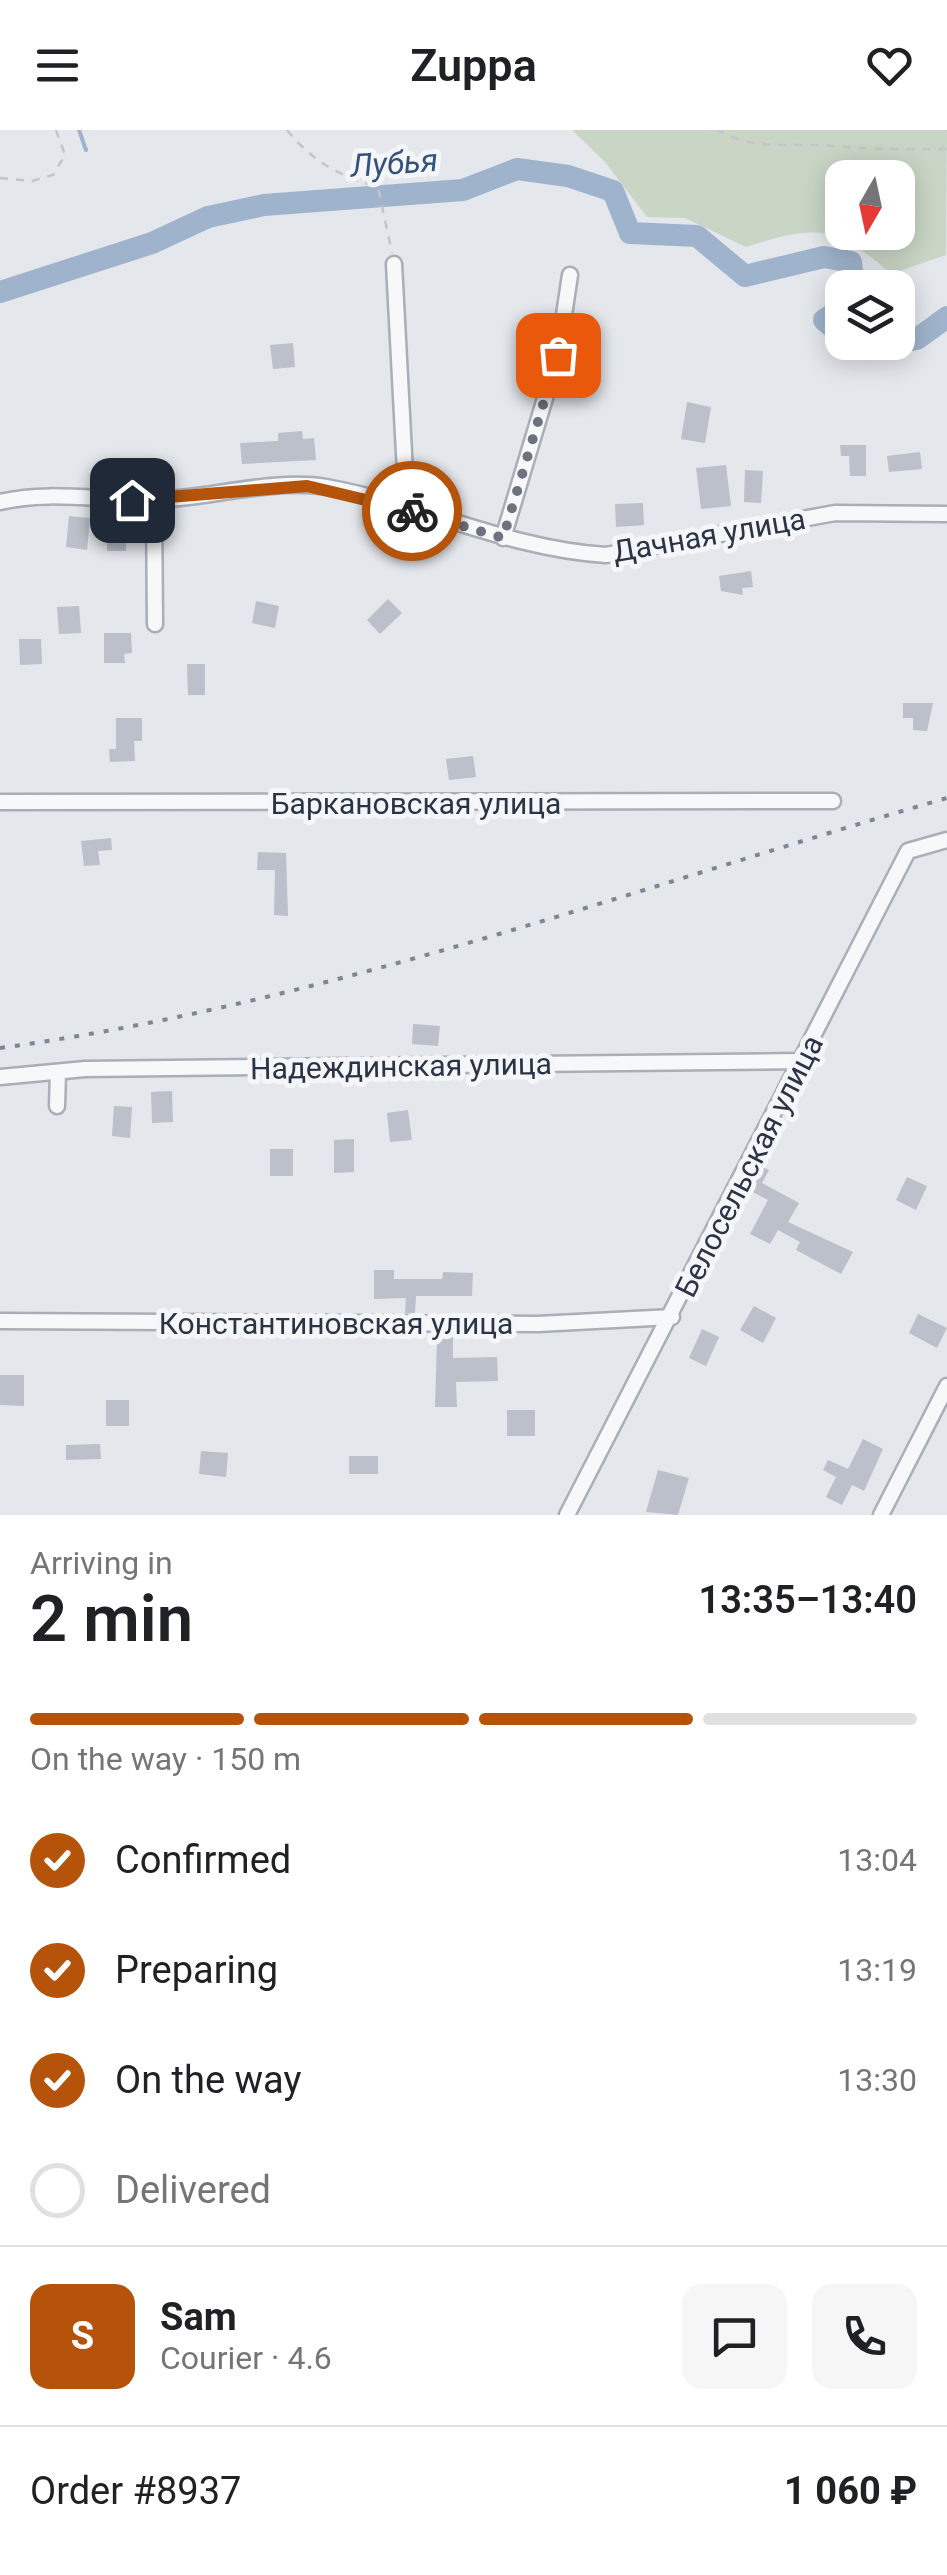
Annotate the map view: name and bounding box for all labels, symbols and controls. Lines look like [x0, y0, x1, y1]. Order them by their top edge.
icon: menu [30, 38, 85, 93]
icon: heart [862, 38, 917, 93]
text: Zuppa [410, 39, 537, 92]
water label: Лубья [348, 141, 439, 185]
north arrow [825, 160, 915, 250]
map controls [825, 160, 915, 360]
button: layers [825, 270, 915, 360]
pin [516, 313, 601, 398]
icon: bag [531, 328, 586, 383]
pin [90, 458, 175, 543]
courier [362, 461, 462, 561]
icon: home [105, 473, 160, 528]
icon: bike [385, 484, 440, 539]
street label: Дачная улица [610, 501, 808, 569]
street label: Баркановская улица [271, 786, 561, 821]
street label: Белосельская улица [668, 1029, 830, 1303]
street label: Надеждинская улица [250, 1046, 552, 1086]
street label: Константиновская улица [159, 1306, 513, 1341]
text: Arriving in [30, 1544, 173, 1582]
text: 13:35–13:40 [698, 1578, 917, 1622]
text: 2 min [30, 1581, 193, 1657]
text: On the way · 150 m [30, 1740, 301, 1778]
icon: check [30, 1833, 85, 1888]
text: Confirmed [115, 1838, 291, 1882]
text: 13:04 [837, 1841, 917, 1879]
icon: check [30, 1943, 85, 1998]
text: Preparing [115, 1948, 278, 1992]
text: 13:19 [837, 1951, 917, 1989]
icon: check [30, 2053, 85, 2108]
text: On the way [115, 2058, 301, 2102]
text: 13:30 [837, 2061, 917, 2099]
text: Delivered [115, 2168, 271, 2212]
button: chat [682, 2284, 787, 2389]
button: phone [812, 2284, 917, 2389]
text: Sam [160, 2295, 237, 2339]
text: S [71, 2314, 94, 2358]
text: Courier · 4.6 [160, 2339, 332, 2377]
text: Order #8937 [30, 2469, 241, 2513]
text: 1 060 ₽ [784, 2469, 917, 2513]

